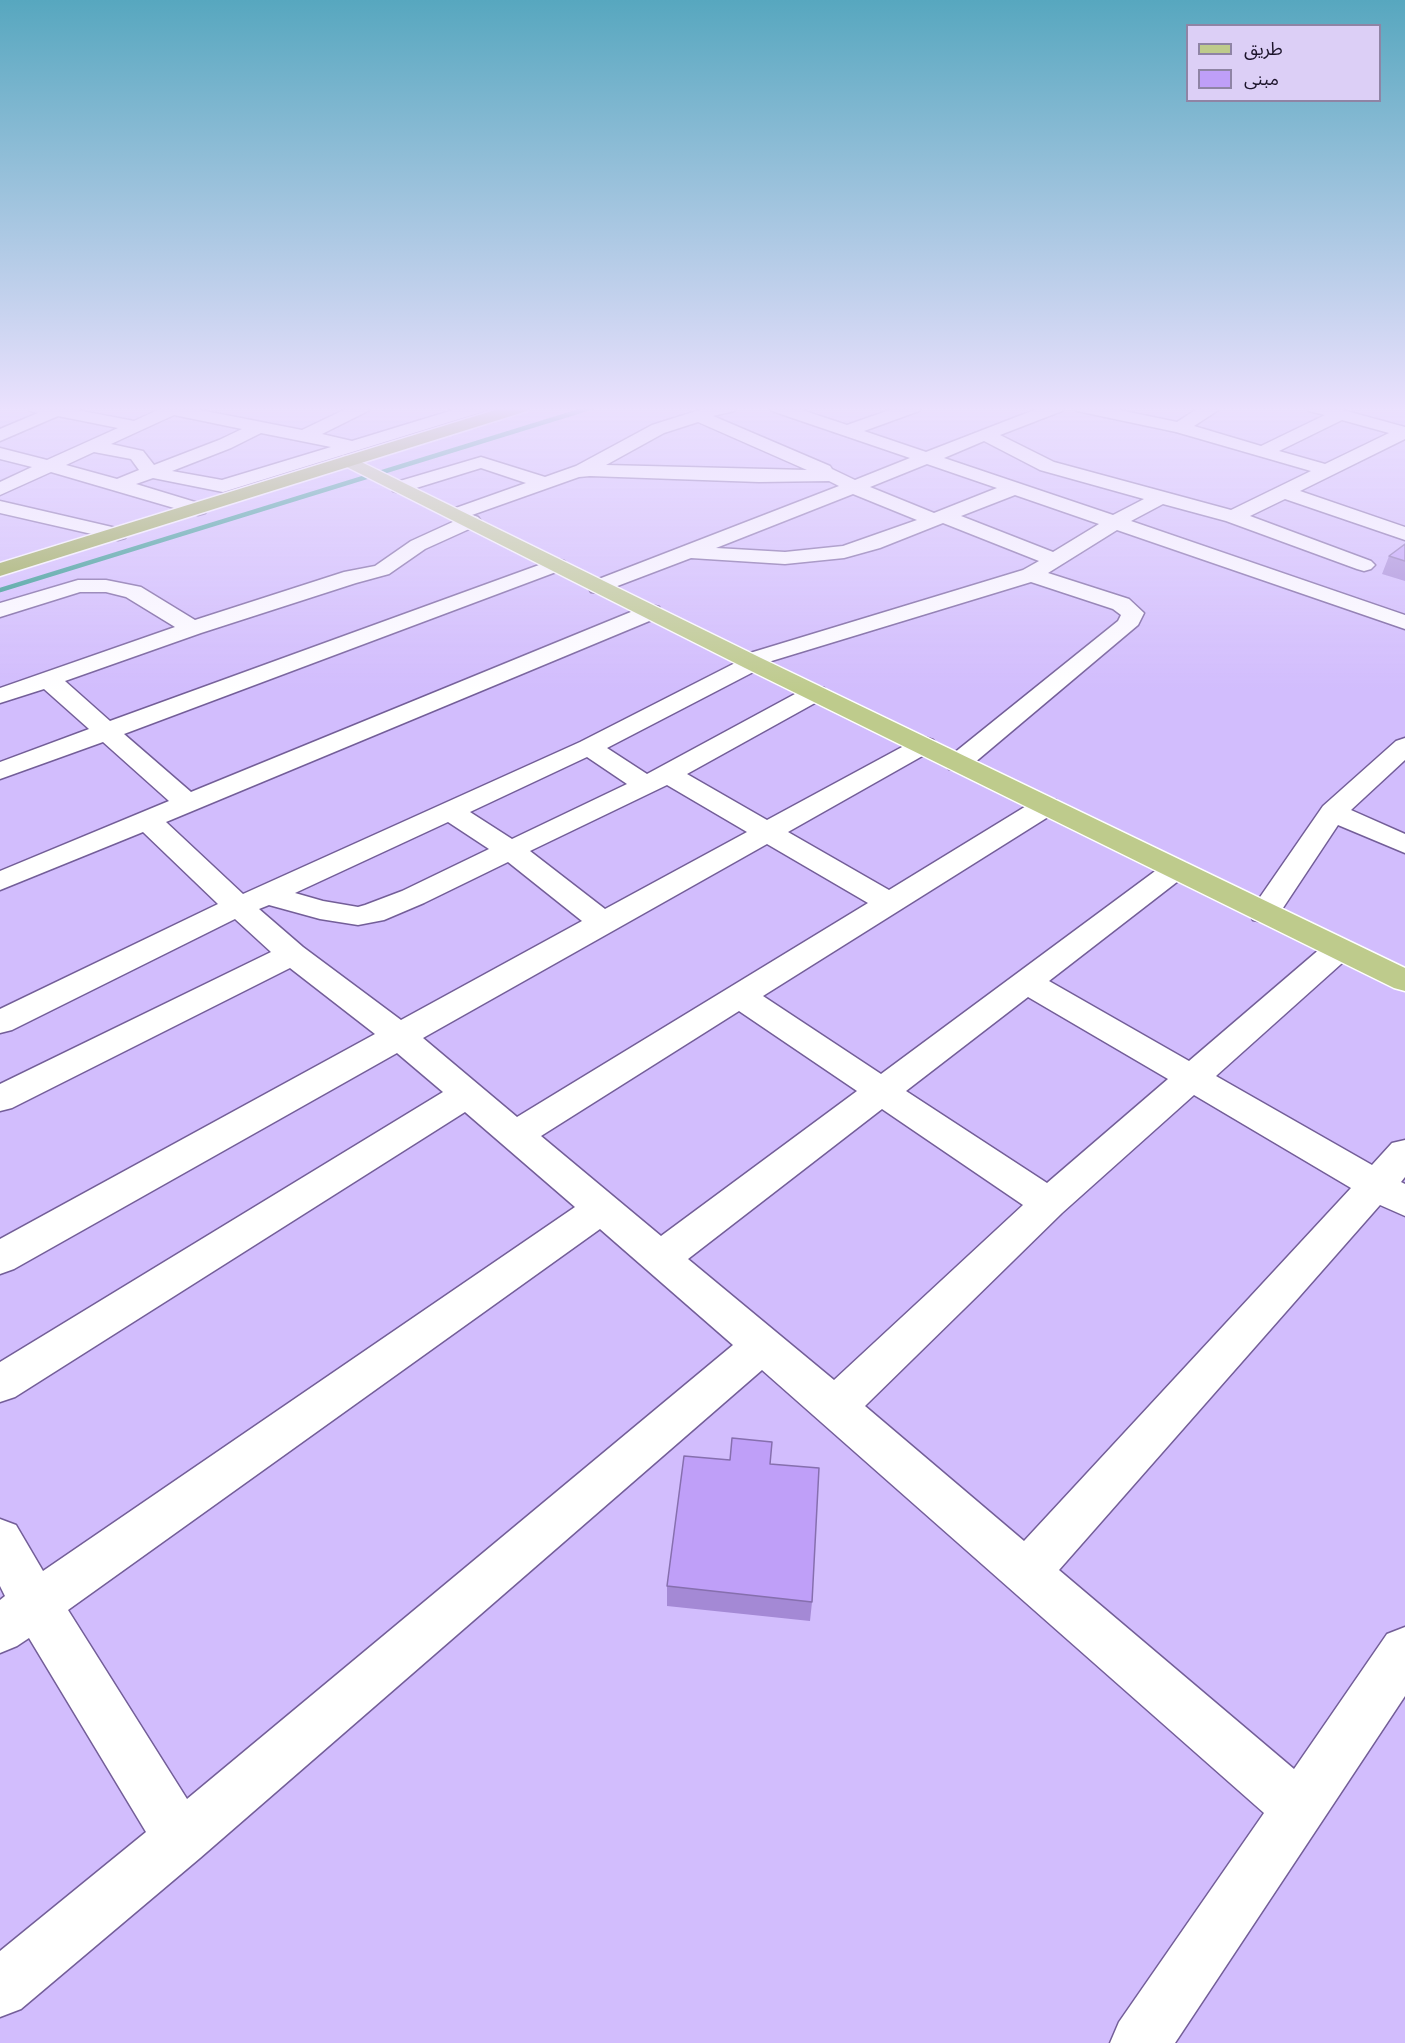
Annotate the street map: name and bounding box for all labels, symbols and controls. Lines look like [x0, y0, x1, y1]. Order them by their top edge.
legend [1186, 24, 1381, 102]
text: طريق [1244, 36, 1283, 60]
text: مبنى [1244, 66, 1279, 90]

